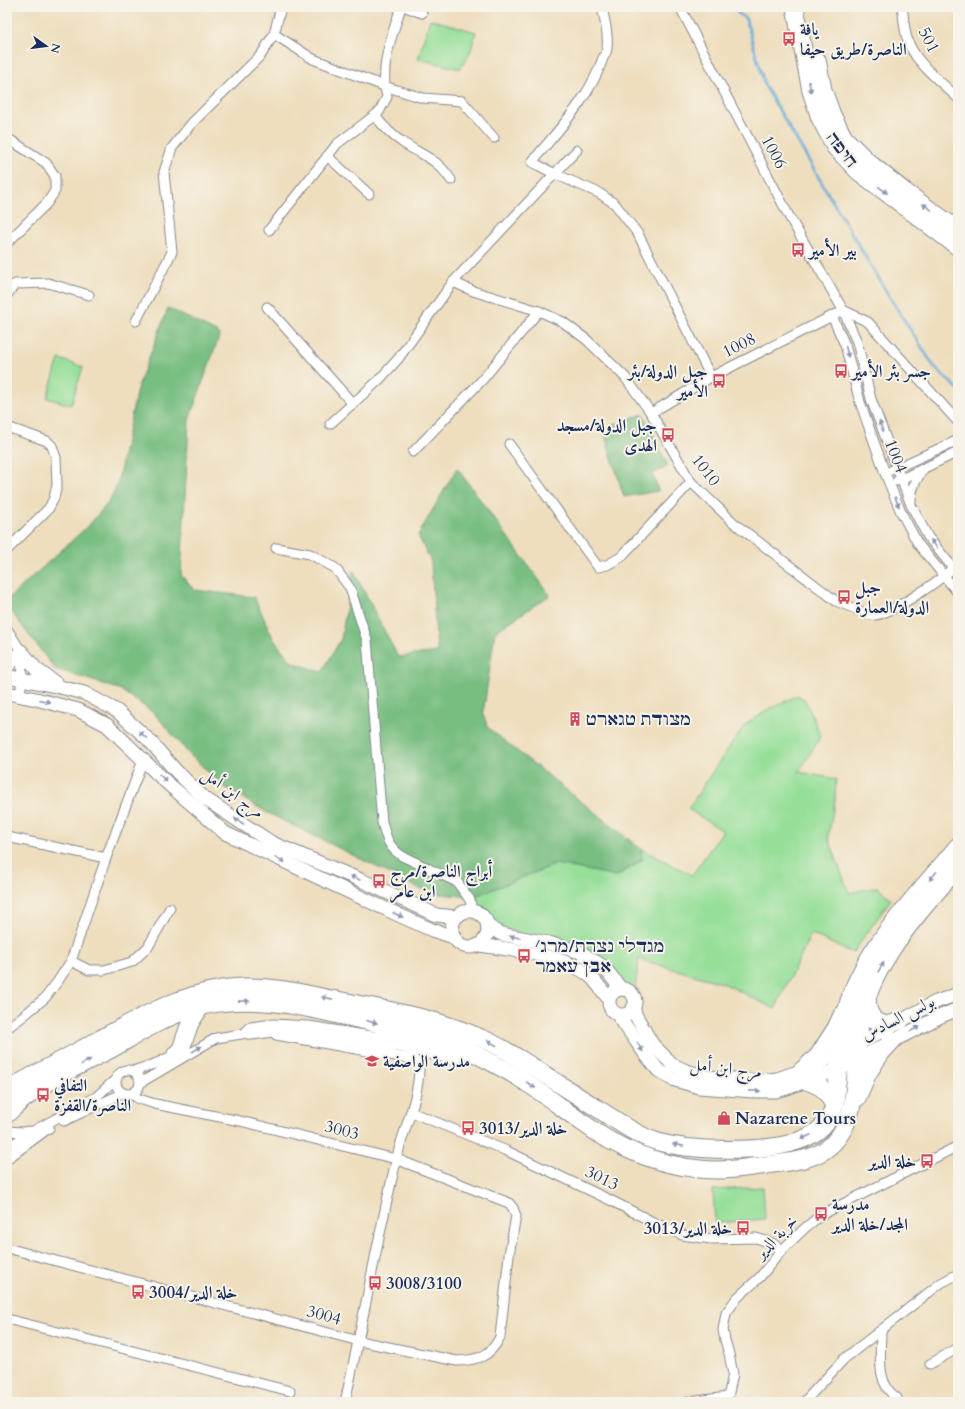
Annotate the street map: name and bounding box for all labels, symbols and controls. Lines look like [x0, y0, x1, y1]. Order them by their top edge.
place label: يافة الناصرة/طريق حيفا [800, 18, 907, 61]
street label: 501 [913, 23, 945, 57]
north arrow [26, 26, 66, 66]
bus stop icon: يافة الناصرة/طريق حيفا [781, 31, 797, 47]
text: N [47, 42, 64, 55]
one-way arrow [808, 80, 814, 93]
street label: חיפה [821, 127, 863, 173]
street label: 1006 [756, 131, 792, 173]
one-way arrow [877, 186, 888, 194]
one-way arrow [921, 203, 932, 211]
place label: بير الأمير [807, 237, 857, 262]
bus stop icon: بير الأمير [790, 242, 806, 258]
street label: 1008 [718, 327, 760, 363]
one-way arrow [844, 346, 850, 358]
place label: جسر بئر الأمير [850, 358, 931, 383]
place label: جبل الدولة/بئر الأمير [626, 360, 708, 403]
bus stop icon: جسر بئر الأمير [833, 363, 849, 379]
bus stop icon: جبل الدولة/بئر الأمير [711, 373, 727, 389]
place label: جبل الدولة/مسجد الهدى [556, 414, 657, 457]
one-way arrow [878, 419, 884, 431]
bus stop icon: جبل الدولة/مسجد الهدى [660, 427, 676, 443]
street label: 1004 [879, 436, 913, 477]
street label: 1010 [686, 449, 726, 491]
one-way arrow [894, 496, 900, 508]
one-way arrow [930, 539, 938, 549]
place label: جبل الدولة/العمارة [855, 576, 929, 619]
bus stop icon: جبل الدولة/العمارة [836, 589, 852, 605]
one-way arrow [39, 698, 51, 704]
place label: מצודת טגארט [586, 708, 691, 731]
building icon: מצודת טגארט [567, 711, 583, 727]
one-way arrow [137, 730, 148, 739]
street label: مرج ابن أمل [195, 762, 270, 826]
one-way arrow [158, 774, 168, 783]
one-way arrow [234, 817, 244, 825]
one-way arrow [275, 857, 286, 863]
place label: أبراج الناصرة/مرج ابن عامر [390, 859, 493, 903]
one-way arrow [928, 870, 937, 881]
bus stop icon: أبراج الناصرة/مرج ابن عامر [371, 873, 387, 889]
one-way arrow [349, 874, 361, 880]
one-way arrow [393, 912, 405, 918]
one-way arrow [509, 933, 521, 939]
place label: מגדלי נצרת/מרג׳ אבן עאמר [535, 935, 665, 978]
bus stop icon: מגדלי נצרת/מרג׳ אבן עאמר [516, 948, 532, 964]
one-way arrow [877, 961, 884, 973]
street label: بولس السادس [857, 990, 939, 1046]
one-way arrow [321, 995, 333, 1001]
one-way arrow [238, 998, 251, 1004]
one-way arrow [366, 1020, 378, 1026]
one-way arrow [909, 1026, 921, 1033]
one-way arrow [486, 1040, 498, 1047]
one-way arrow [636, 1042, 644, 1052]
one-way arrow [191, 1045, 203, 1052]
place label: مدرسة الواصفية [383, 1050, 470, 1073]
street label: مرج ابن أمل [689, 1052, 763, 1086]
school or university icon: مدرسة الواصفية [364, 1053, 380, 1069]
one-way arrow [80, 1059, 92, 1066]
place label: التفافي الناصرة/القفزة [53, 1074, 131, 1117]
one-way arrow [526, 1081, 536, 1089]
bus stop icon: التفافي الناصرة/القفزة [35, 1087, 51, 1103]
one-way arrow [749, 1088, 762, 1094]
place label: Nazarene Tours [735, 1107, 856, 1130]
shop icon: Nazarene Tours [716, 1110, 732, 1126]
street label: 3003 [322, 1115, 362, 1145]
place label: خلة الدير/3013 [479, 1117, 567, 1140]
bus stop icon: خلة الدير/3013 [460, 1120, 476, 1136]
one-way arrow [800, 1134, 812, 1140]
one-way arrow [672, 1142, 685, 1148]
place label: خلة الدير [866, 1150, 916, 1173]
bus stop icon: خلة الدير [919, 1153, 935, 1169]
street label: 3013 [581, 1160, 623, 1196]
place label: مدرسة المجد/خلة الدير [830, 1193, 908, 1236]
bus stop icon: مدرسة المجد/خلة الدير [813, 1206, 829, 1222]
street label: خربة الدير [748, 1210, 803, 1266]
place label: 3013/خلة الدير [644, 1217, 732, 1240]
bus stop icon: 3013/خلة الدير [735, 1220, 751, 1236]
place label: 3008/3100 [386, 1272, 462, 1295]
bus stop icon: 3008/3100 [367, 1275, 383, 1291]
place label: خلة الدير/3004 [149, 1281, 237, 1304]
bus stop icon: خلة الدير/3004 [130, 1284, 146, 1300]
street label: 3004 [304, 1299, 344, 1331]

